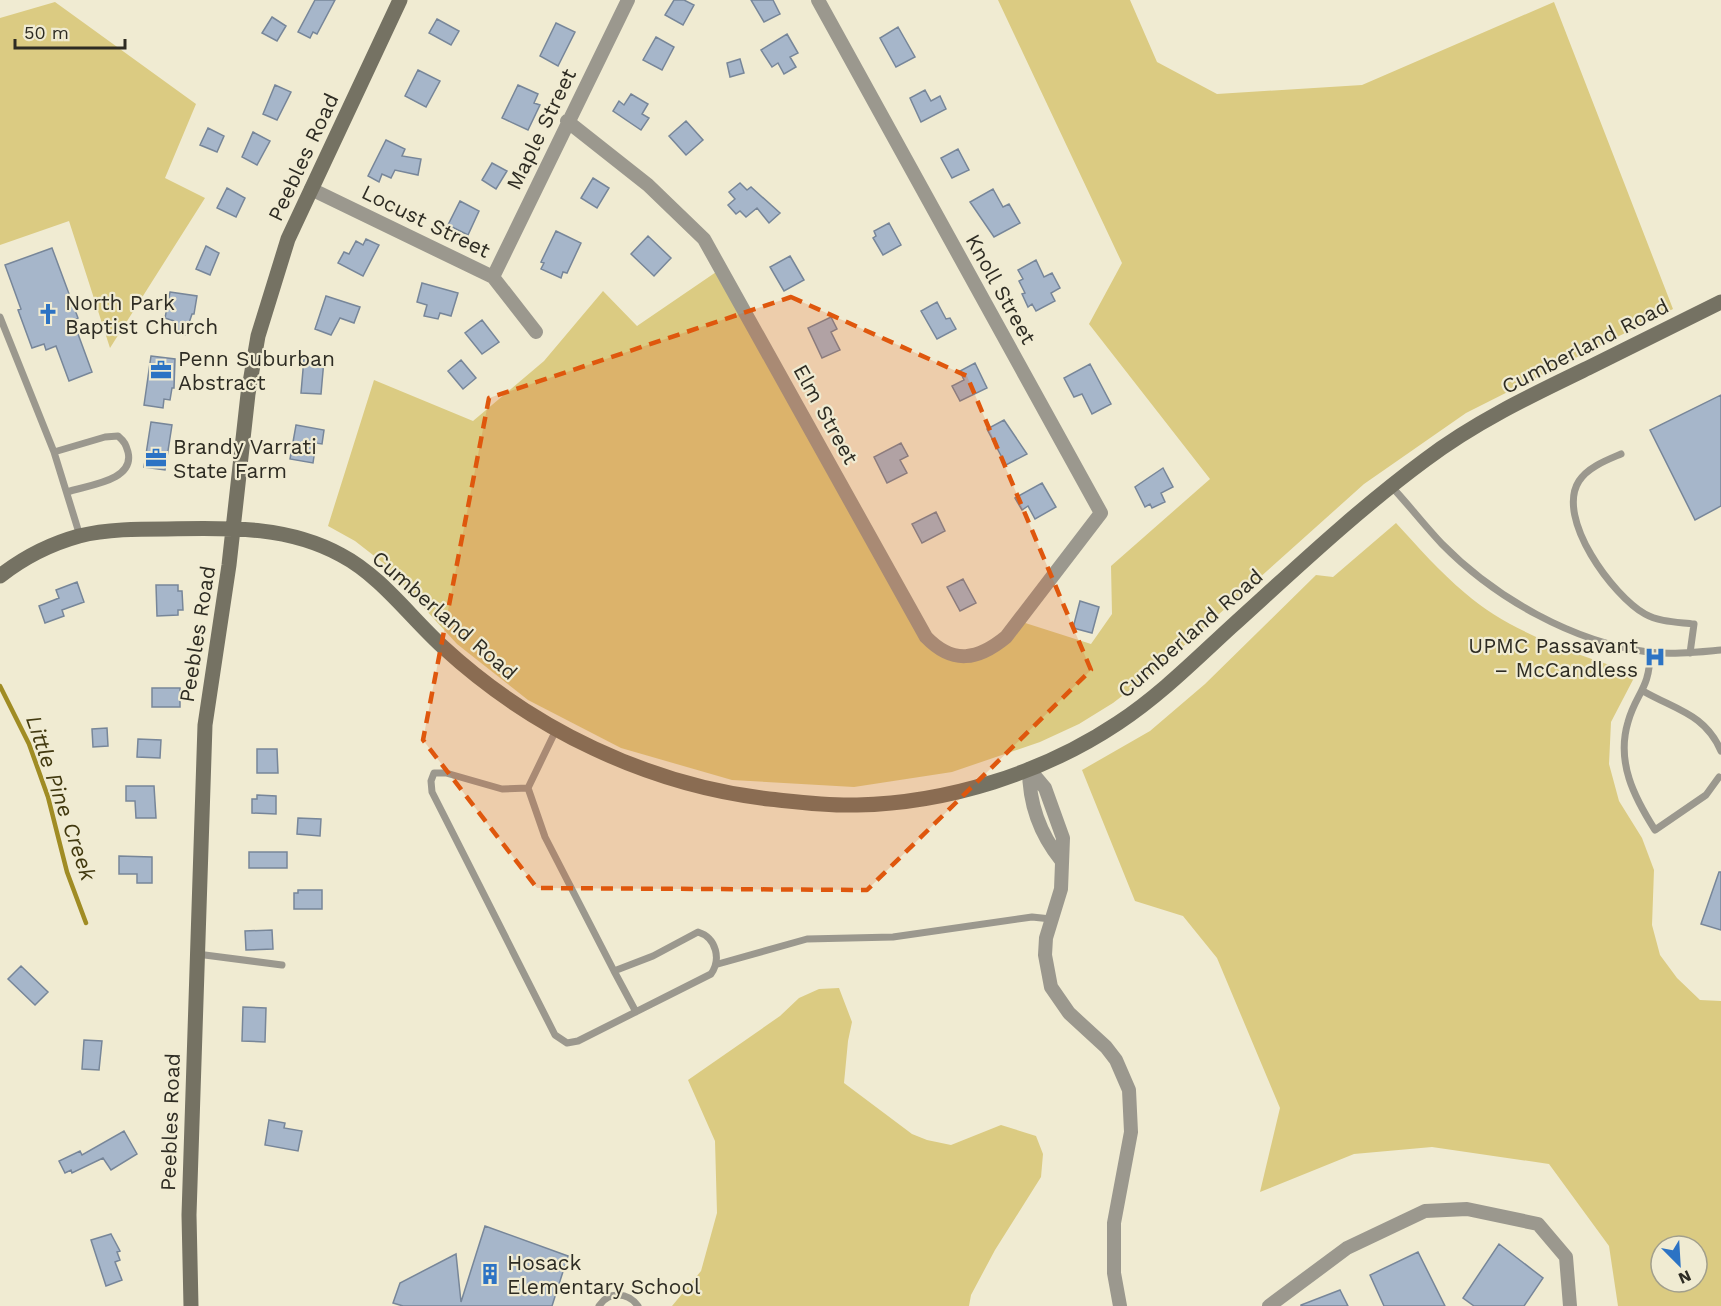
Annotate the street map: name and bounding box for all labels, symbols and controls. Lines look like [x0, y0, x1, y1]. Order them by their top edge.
scale bar [15, 12, 124, 50]
text: 50 m [24, 22, 69, 43]
street label: Maple Street [501, 64, 581, 194]
street label: Peebles Road [262, 89, 344, 225]
street label: Locust Street [358, 179, 494, 263]
street label: Knoll Street [961, 230, 1042, 349]
place label: North Park Baptist Church [65, 290, 218, 339]
street label: Cumberland Road [1497, 293, 1673, 399]
church icon: North Park Baptist Church [36, 302, 60, 326]
place label: Penn Suburban Abstract [178, 346, 335, 395]
office icon: Penn Suburban Abstract [149, 358, 173, 382]
street label: Elm Street [788, 360, 864, 468]
place label: Brandy Varrati State Farm [173, 434, 317, 483]
office icon: Brandy Varrati State Farm [144, 446, 168, 470]
street label: Cumberland Road [367, 545, 523, 685]
street label: Cumberland Road [1112, 563, 1268, 703]
street label: Peebles Road [174, 564, 220, 704]
place label: UPMC Passavant – McCandless [1468, 633, 1638, 682]
hospital icon: UPMC Passavant – McCandless [1643, 645, 1667, 669]
water label: Little Pine Creek [21, 712, 101, 885]
street label: Peebles Road [155, 1053, 185, 1191]
north arrow [1649, 1234, 1709, 1294]
place label: Hosack Elementary School [507, 1250, 701, 1299]
building icon: Hosack Elementary School [478, 1262, 502, 1286]
text: N [1676, 1266, 1694, 1288]

